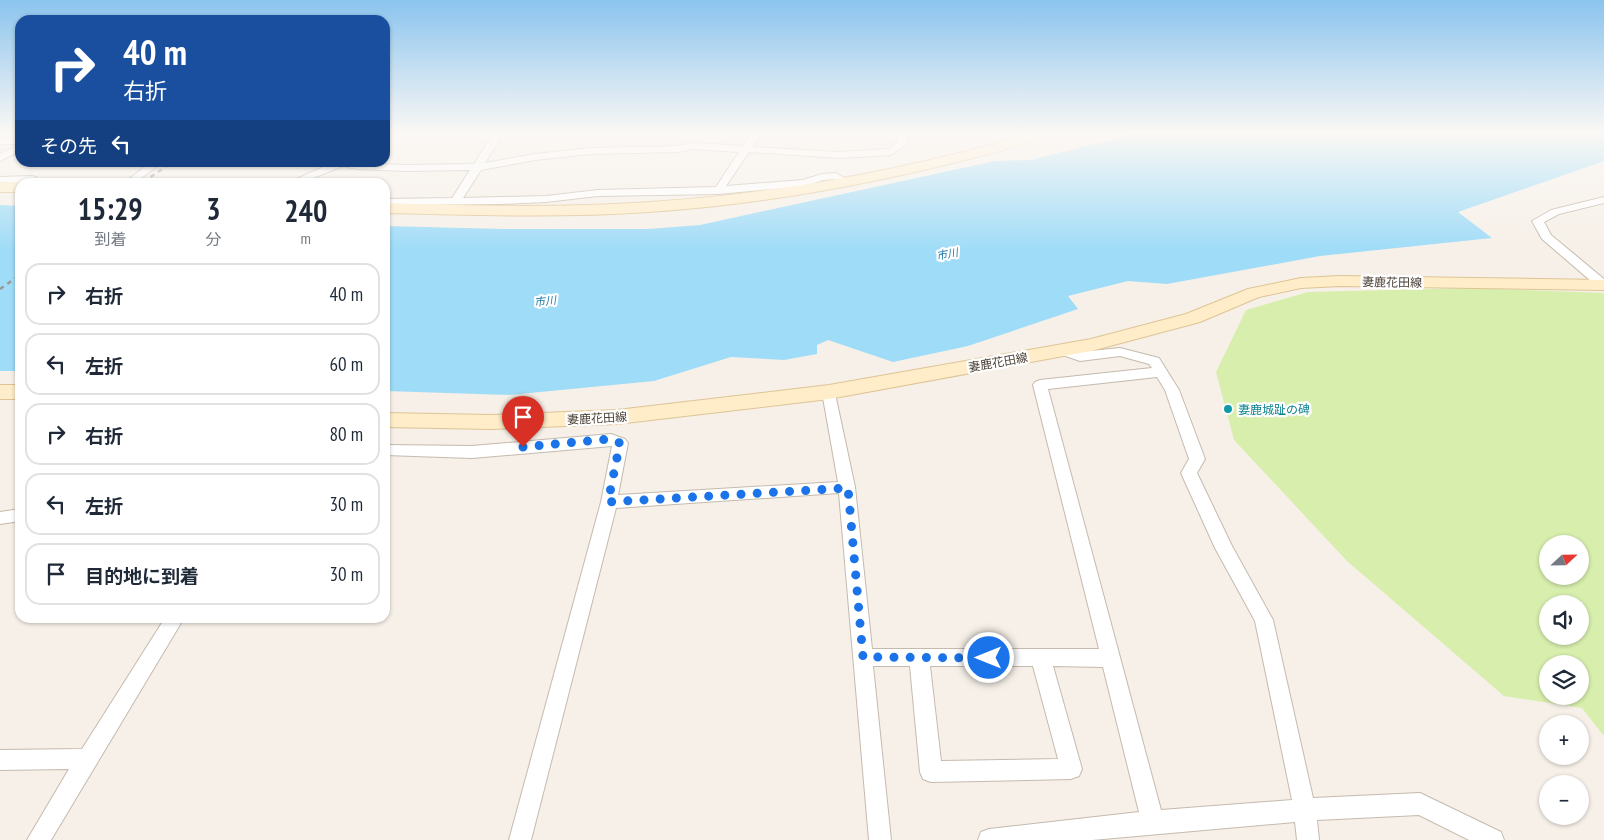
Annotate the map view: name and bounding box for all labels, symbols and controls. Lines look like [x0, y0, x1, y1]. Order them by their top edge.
text: 40 m [123, 29, 187, 75]
icon: right [40, 35, 105, 100]
text: 右折 [123, 77, 167, 105]
icon: left [107, 130, 135, 158]
text: その先 [40, 134, 97, 158]
text: 15:29 [78, 189, 143, 228]
text: 3 [206, 189, 221, 228]
text: 240 [284, 191, 327, 230]
text: m [301, 228, 311, 248]
text: 到着 [94, 229, 126, 249]
text: 分 [205, 229, 221, 249]
water label: 市川 [935, 245, 960, 263]
street label: 妻鹿花田線 [1362, 274, 1422, 290]
icon: right [42, 280, 70, 308]
text: 40 m [330, 282, 363, 306]
text: 右折 [85, 284, 123, 308]
water label: 市川 [533, 293, 558, 309]
street label: 妻鹿花田線 [967, 349, 1029, 375]
icon: left [42, 350, 70, 378]
text: 60 m [330, 352, 363, 376]
text: 左折 [85, 354, 123, 378]
pin [502, 396, 544, 447]
place label: 妻鹿城趾の碑 [1238, 402, 1310, 417]
icon: arrive [509, 403, 537, 431]
marker: 妻鹿城趾の碑 [1222, 403, 1234, 415]
street label: 妻鹿花田線 [567, 409, 627, 427]
icon: right [42, 420, 70, 448]
text: 80 m [330, 422, 363, 446]
text: 右折 [85, 424, 123, 448]
icon: left [42, 490, 70, 518]
text: 30 m [330, 492, 363, 516]
text: 左折 [85, 494, 123, 518]
north arrow [1539, 535, 1589, 585]
map controls [1539, 535, 1589, 825]
icon: arrive [42, 560, 70, 588]
text: 30 m [330, 562, 363, 586]
text: 目的地に到着 [85, 564, 199, 588]
button: sound [1539, 595, 1589, 645]
position arrow [962, 631, 1014, 683]
button: layers [1539, 655, 1589, 705]
button: + [1539, 715, 1589, 765]
button: − [1539, 775, 1589, 825]

